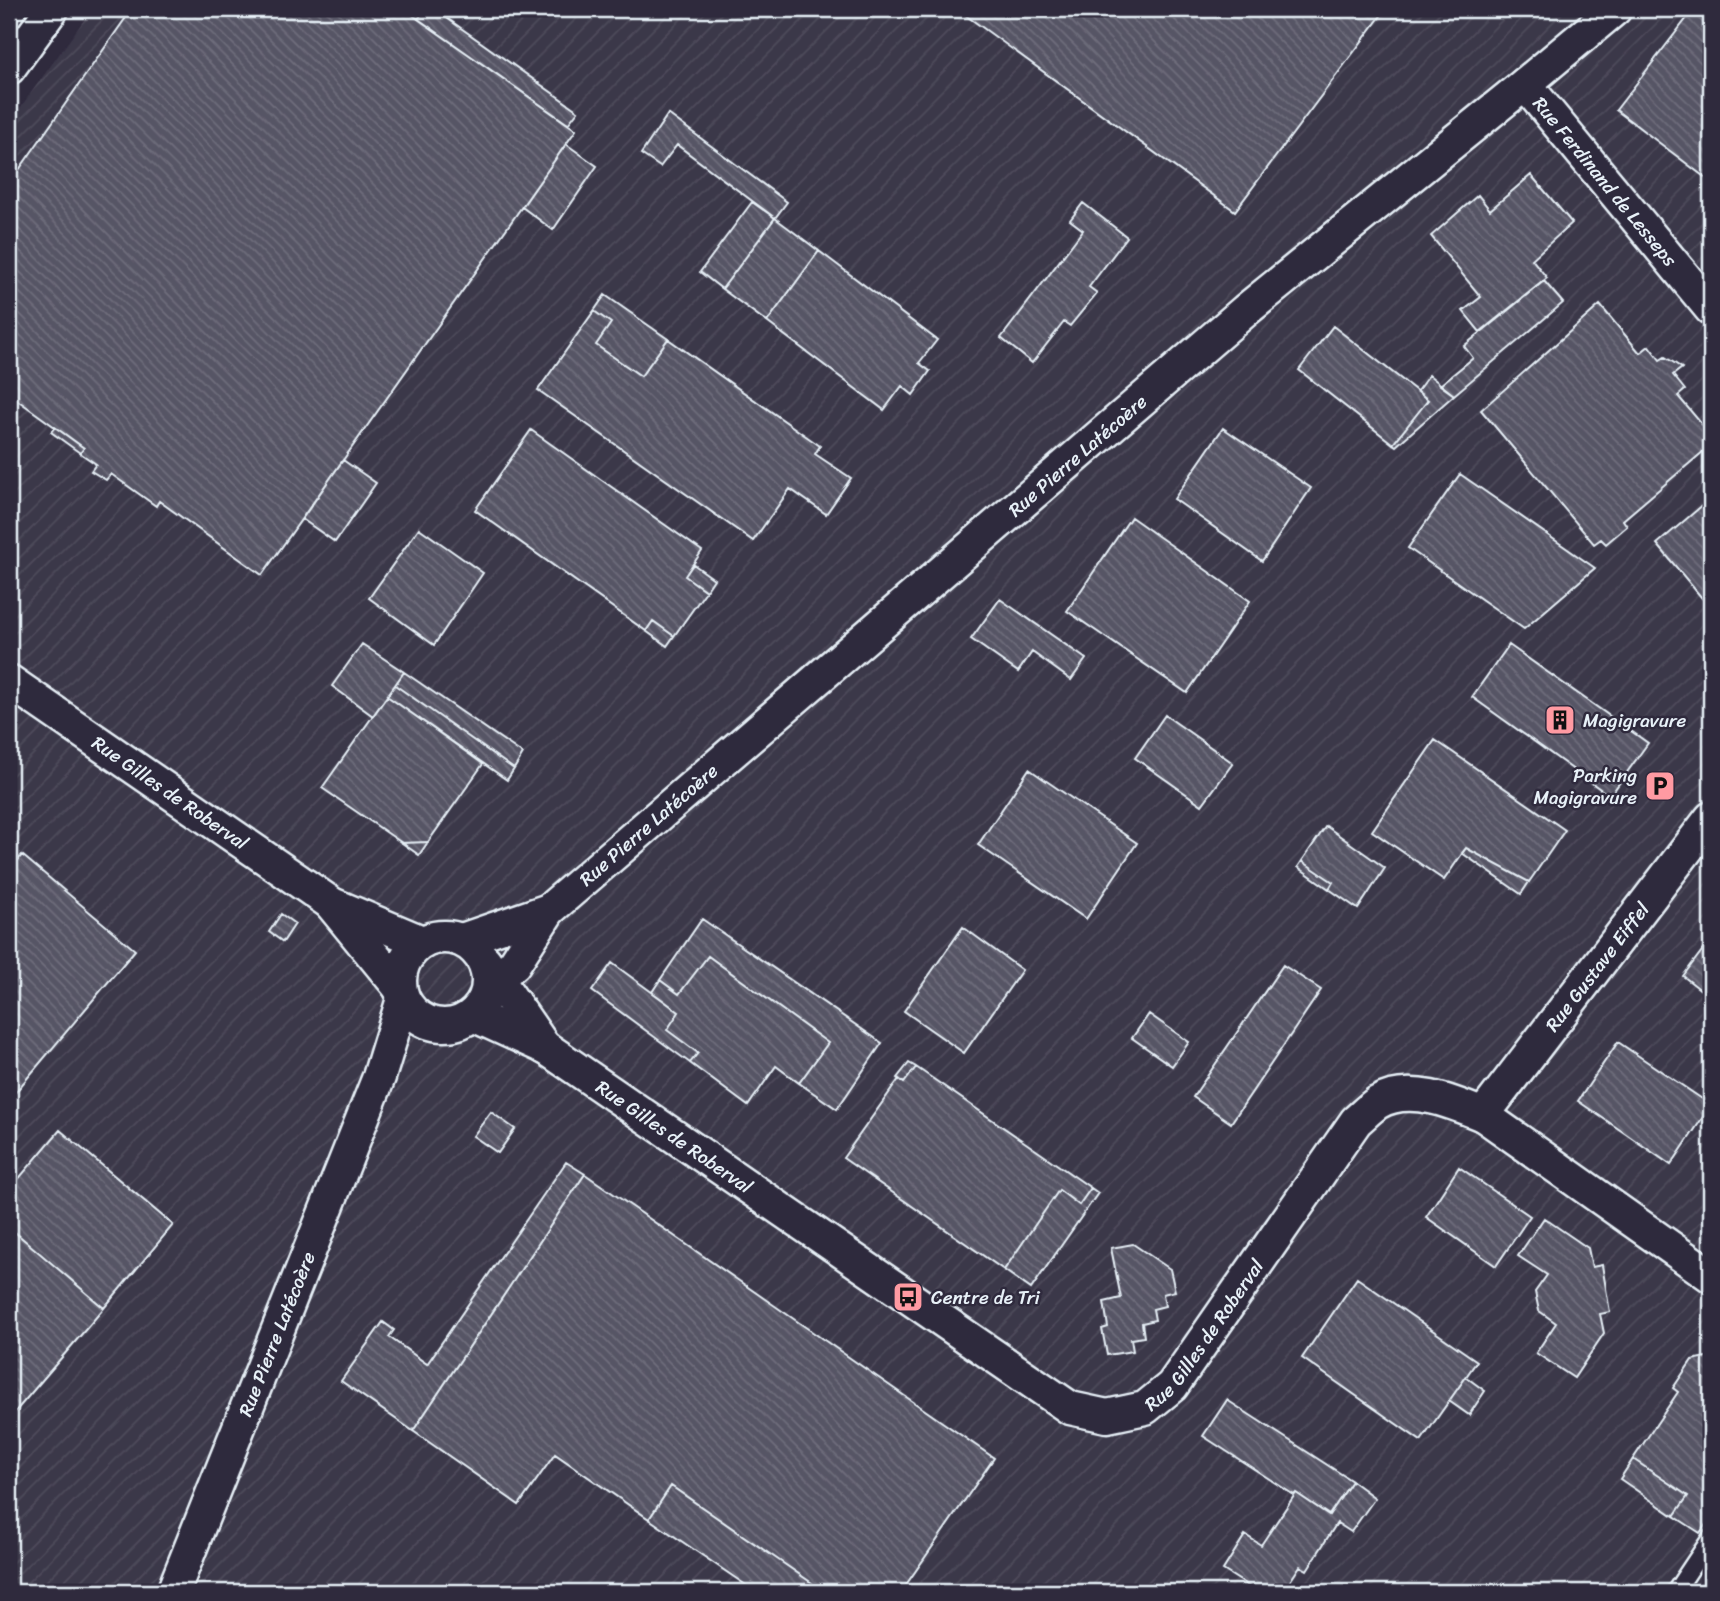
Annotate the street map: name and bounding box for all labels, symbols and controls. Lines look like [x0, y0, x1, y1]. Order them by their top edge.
street label: Rue Ferdinand de Lesseps [1524, 89, 1686, 274]
street label: Rue Pierre Latécoère [1000, 386, 1155, 525]
building icon: Magigravure [1543, 703, 1577, 737]
place label: Magigravure [1583, 704, 1687, 737]
street label: Rue Gilles de Roberval [85, 727, 256, 859]
street label: Rue Pierre Latécoère [571, 755, 726, 895]
place label: Parking Magigravure [1534, 759, 1637, 814]
parking icon: Parking Magigravure [1643, 769, 1677, 803]
street label: Rue Gustave Eiffel [1537, 894, 1658, 1039]
street label: Rue Gilles de Roberval [589, 1071, 760, 1203]
street label: Rue Pierre Latécoère [229, 1246, 325, 1422]
street label: Rue Gilles de Roberval [1137, 1252, 1273, 1420]
bus stop icon: Centre de Tri [891, 1280, 925, 1314]
place label: Centre de Tri [931, 1281, 1040, 1314]

